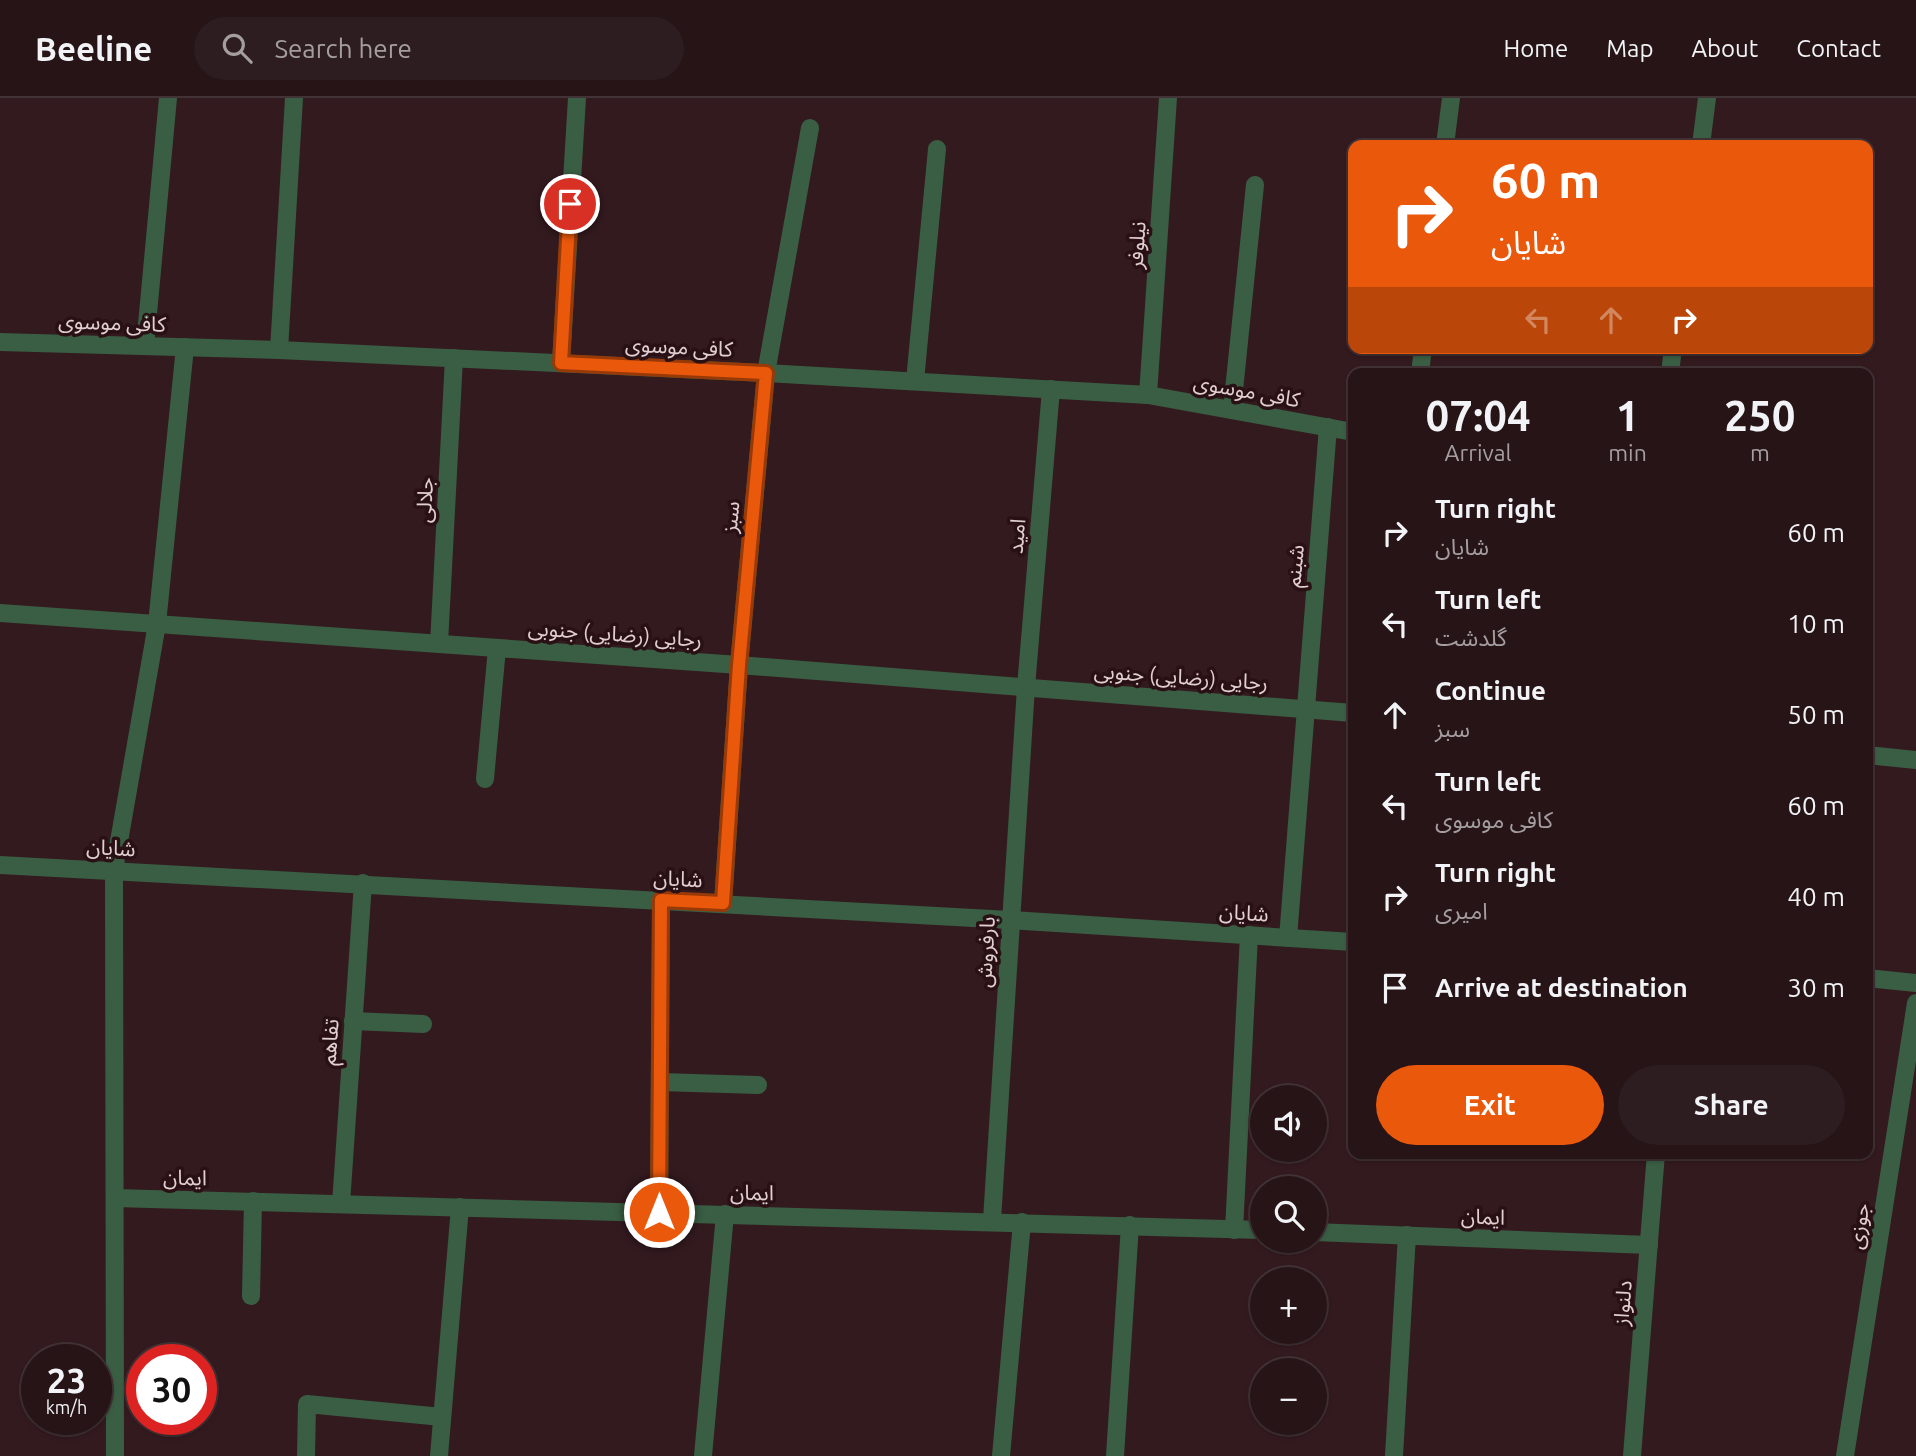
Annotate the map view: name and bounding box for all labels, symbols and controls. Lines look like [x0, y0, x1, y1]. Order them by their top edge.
search box [194, 17, 684, 80]
icon: search [218, 29, 256, 67]
text: Beeline [35, 30, 152, 67]
text: Search here [274, 34, 412, 63]
text: Home [1503, 35, 1568, 62]
text: Map [1606, 35, 1653, 62]
text: About [1691, 35, 1758, 62]
text: Contact [1796, 35, 1881, 62]
text: 60 m [1491, 152, 1600, 207]
icon: right [1376, 168, 1467, 259]
pin [540, 174, 600, 234]
icon: arrive [551, 185, 589, 223]
street label: نیلوفر [1122, 221, 1151, 271]
text: شایان [1491, 224, 1566, 260]
icon: left [1519, 301, 1557, 339]
icon: ahead [1592, 301, 1630, 339]
icon: right [1665, 301, 1703, 339]
street label: کافی موسوی [58, 308, 167, 337]
street label: کافی موسوی [625, 331, 734, 362]
street label: کافی موسوی [1192, 369, 1302, 412]
text: 07:04 [1426, 392, 1531, 439]
text: 1 [1616, 392, 1639, 439]
text: 250 [1724, 392, 1795, 439]
text: Arrival [1445, 440, 1512, 465]
text: min [1608, 440, 1647, 465]
text: m [1750, 440, 1770, 465]
street label: جلالی [411, 476, 438, 524]
text: Turn right [1435, 494, 1556, 523]
street label: سبز [717, 500, 744, 535]
icon: right [1376, 514, 1414, 552]
street label: امید [1003, 518, 1030, 555]
text: 60 m [1787, 518, 1845, 547]
text: شایان [1435, 534, 1489, 559]
street label: شبنم [1280, 544, 1312, 589]
text: Turn left [1435, 585, 1541, 614]
icon: left [1376, 605, 1414, 643]
text: 10 m [1787, 609, 1845, 638]
street label: رجایی (رضایی) جنوبی [527, 615, 703, 652]
text: گلدشت [1435, 625, 1507, 650]
street label: رجایی (رضایی) جنوبی [1093, 658, 1269, 695]
text: Continue [1435, 676, 1546, 705]
icon: ahead [1376, 696, 1414, 734]
text: 50 m [1787, 700, 1845, 729]
text: سبز [1435, 716, 1470, 741]
text: Turn left [1435, 767, 1541, 796]
icon: left [1376, 787, 1414, 825]
text: 60 m [1787, 791, 1845, 820]
text: کافی موسوی [1435, 807, 1553, 832]
street label: شایان [86, 834, 136, 861]
text: Turn right [1435, 858, 1556, 887]
street label: شایان [653, 865, 703, 892]
icon: right [1376, 878, 1414, 916]
text: 40 m [1787, 882, 1845, 911]
street label: شایان [1218, 898, 1269, 927]
text: امیری [1435, 898, 1488, 923]
street label: بارفروش [971, 916, 1000, 988]
icon: arrive [1376, 969, 1414, 1007]
text: Arrive at destination [1435, 973, 1688, 1002]
text: 30 m [1787, 973, 1845, 1002]
street label: تفاهم [315, 1018, 347, 1066]
button: Exit [1376, 1065, 1604, 1145]
button: Share [1618, 1065, 1845, 1145]
map controls [1250, 1085, 1327, 1435]
button: sound [1250, 1085, 1327, 1162]
street label: ایمان [163, 1165, 207, 1190]
position arrow [622, 1175, 696, 1249]
button: search [1250, 1176, 1327, 1253]
street label: ایمان [730, 1180, 774, 1205]
street label: جوزی [1843, 1201, 1874, 1251]
street label: ایمان [1461, 1203, 1505, 1230]
button: + [1250, 1267, 1327, 1344]
street label: دلنواز [1608, 1279, 1637, 1328]
speed limit sign: 30 [126, 1344, 217, 1435]
button: − [1250, 1358, 1327, 1435]
text: 23 [47, 1360, 86, 1400]
text: km/h [46, 1397, 87, 1417]

